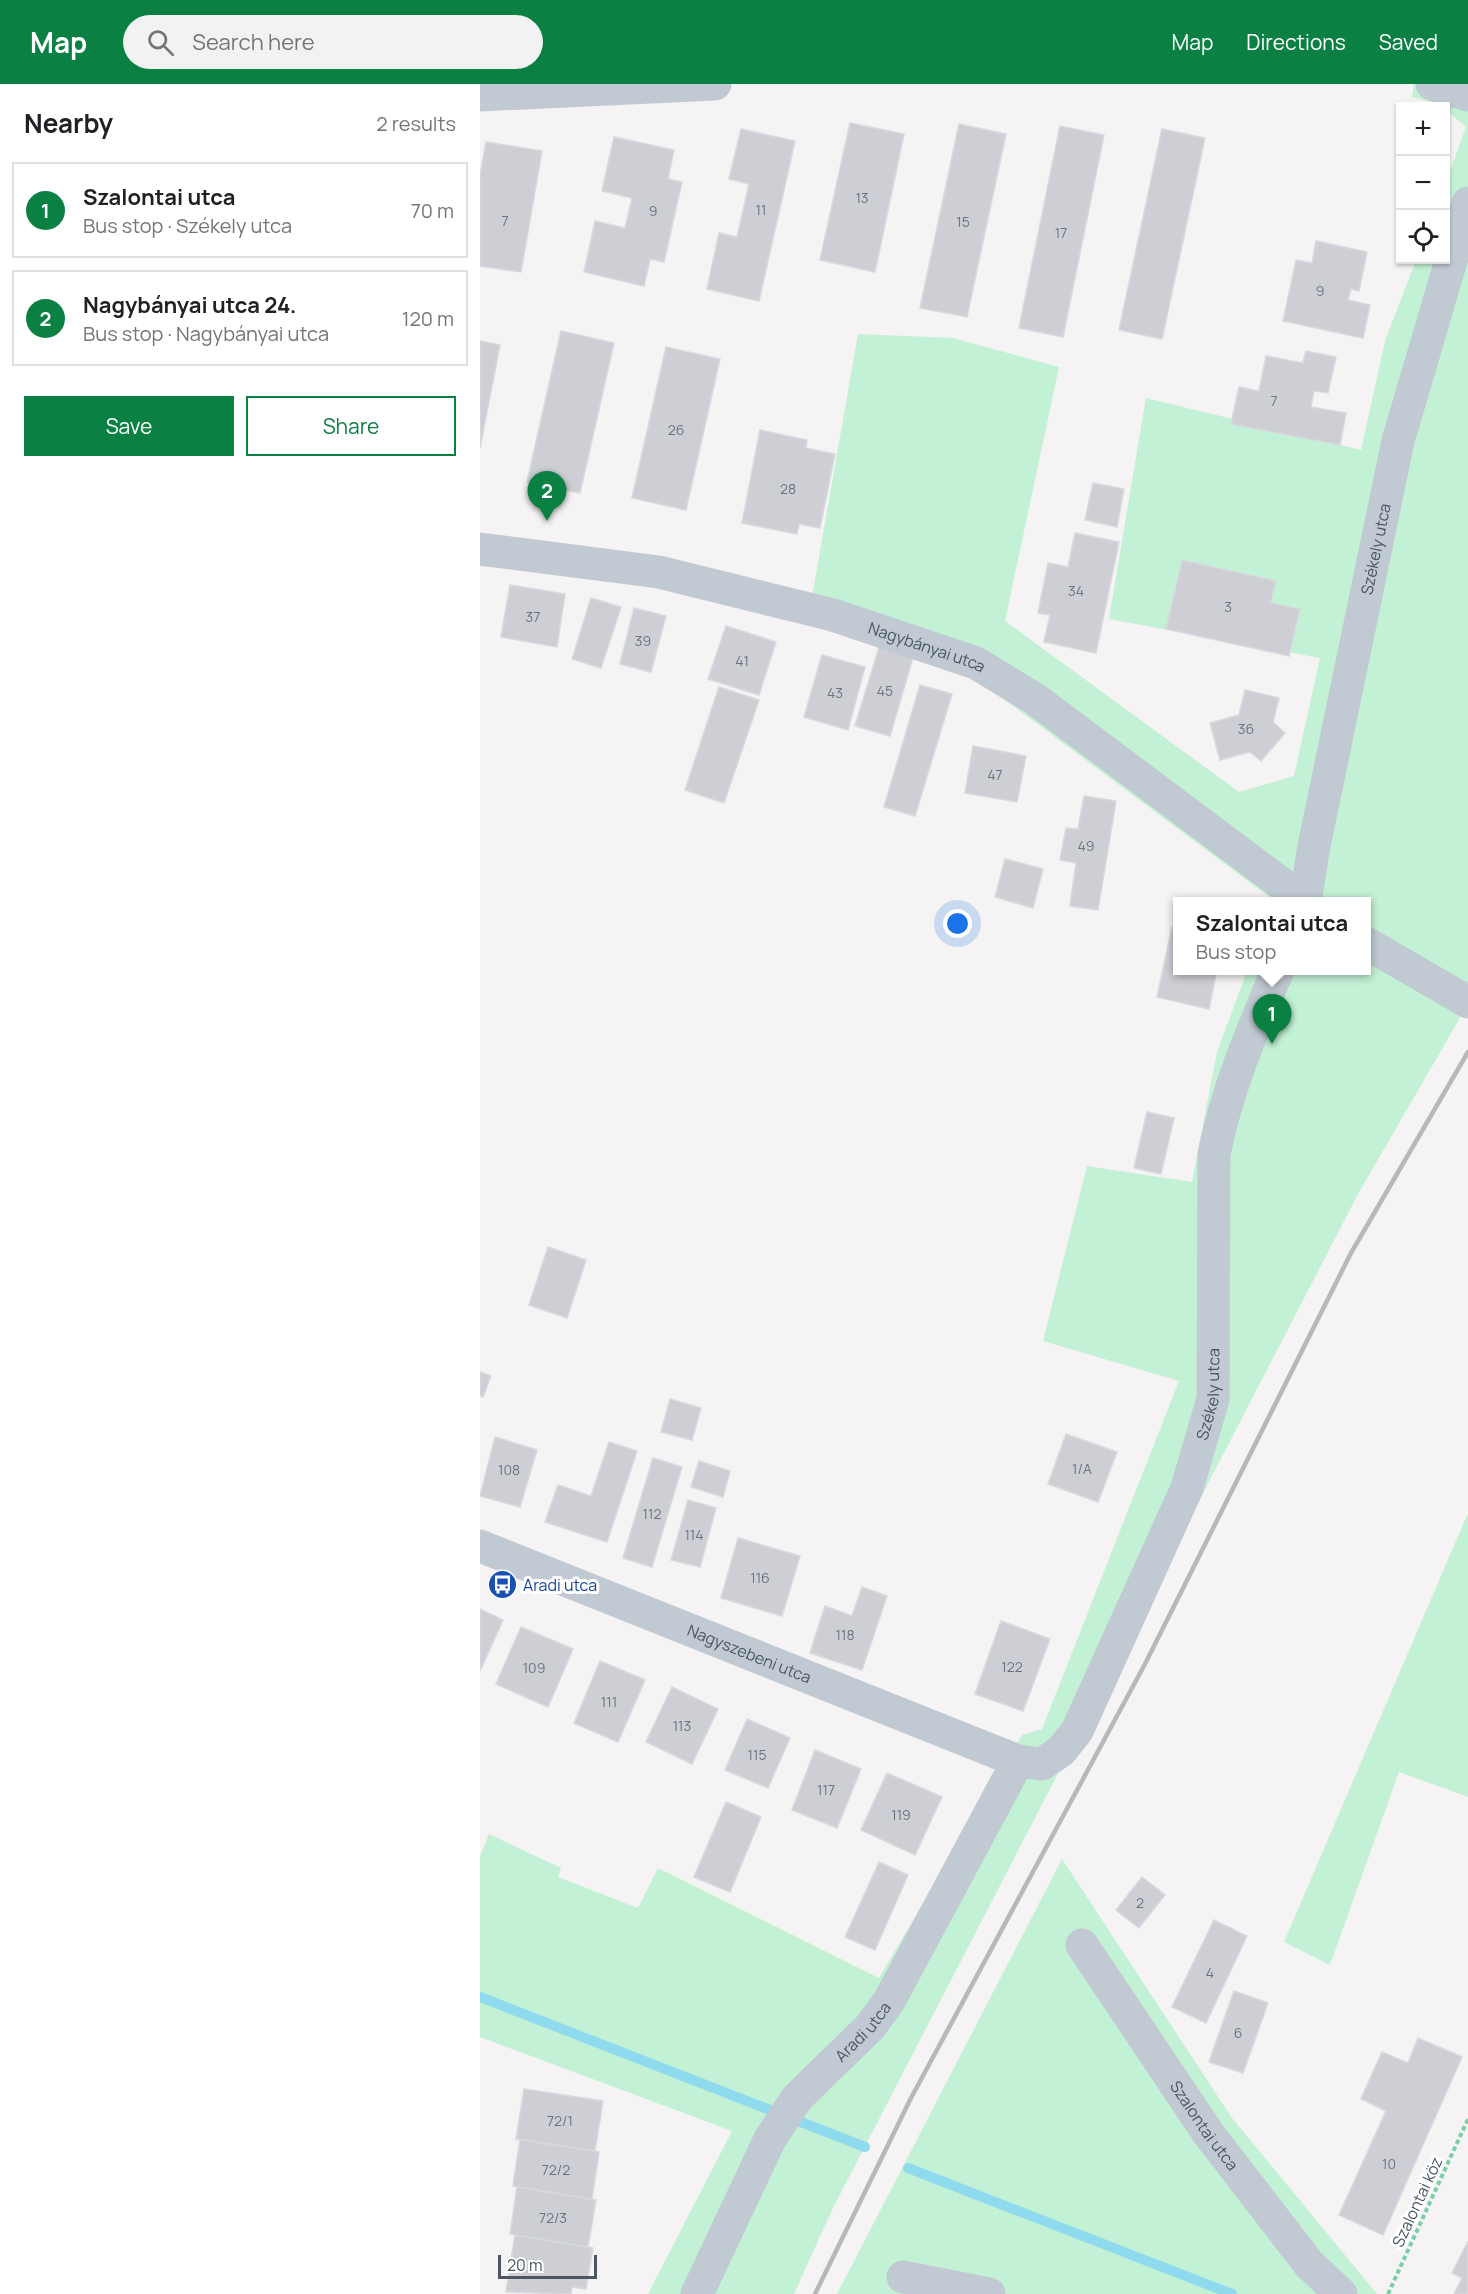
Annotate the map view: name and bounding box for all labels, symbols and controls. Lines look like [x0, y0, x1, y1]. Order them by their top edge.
search box [123, 15, 543, 69]
text: Map [30, 23, 87, 61]
icon: search [144, 26, 177, 59]
text: Search here [192, 27, 315, 57]
text: Map [1172, 28, 1213, 56]
text: Directions [1246, 28, 1346, 56]
text: Saved [1379, 28, 1438, 56]
map controls [1396, 102, 1450, 264]
button: + [1396, 102, 1450, 156]
text: Nearby [24, 105, 113, 141]
text: 2 results [376, 110, 456, 137]
button: − [1396, 156, 1450, 210]
text: Szalontai utca [83, 182, 235, 212]
house number: 13 [855, 188, 869, 207]
text: 1 [41, 197, 50, 224]
text: 70 m [411, 197, 454, 224]
house number: 11 [756, 200, 766, 219]
house number: 9 [649, 201, 657, 220]
button: locate [1396, 210, 1450, 264]
house number: 7 [501, 211, 509, 230]
text: Bus stop · Székely utca [83, 212, 292, 239]
house number: 15 [956, 212, 970, 231]
house number: 17 [1055, 223, 1067, 242]
house number: 9 [1316, 281, 1324, 300]
text: Nagybányai utca 24. [83, 290, 297, 320]
text: 2 [40, 305, 51, 332]
text: 120 m [402, 305, 454, 332]
text: Bus stop · Nagybányai utca [83, 320, 329, 347]
house number: 7 [1270, 391, 1278, 410]
button: Save [24, 396, 234, 456]
button: Share [246, 396, 456, 456]
house number: 26 [668, 420, 684, 439]
pin: 2 [528, 472, 566, 521]
house number: 28 [780, 479, 796, 498]
street label: Székely utca [1355, 501, 1396, 597]
house number: 34 [1068, 581, 1084, 600]
house number: 3 [1224, 597, 1232, 616]
house number: 37 [526, 607, 540, 626]
street label: Nagybányai utca [866, 617, 990, 677]
house number: 39 [635, 631, 651, 650]
house number: 41 [735, 651, 749, 670]
house number: 45 [877, 681, 893, 700]
house number: 43 [827, 683, 843, 702]
house number: 36 [1238, 719, 1254, 738]
house number: 47 [987, 765, 1003, 784]
house number: 49 [1078, 836, 1094, 855]
popup [1173, 897, 1371, 975]
text: Szalontai utca [1196, 908, 1348, 938]
your location [943, 909, 972, 938]
text: Bus stop [1196, 938, 1276, 965]
pin: 1 [1252, 994, 1292, 1044]
street label: Székely utca [1191, 1348, 1224, 1443]
house number: 1/A [1072, 1459, 1092, 1478]
house number: 108 [498, 1460, 520, 1479]
house number: 112 [643, 1504, 661, 1523]
house number: 114 [684, 1525, 704, 1544]
house number: 116 [750, 1568, 770, 1587]
bus stop icon: Aradi utca [486, 1569, 518, 1601]
place label: Aradi utca [523, 1574, 597, 1596]
street label: Nagyszebeni utca [684, 1619, 815, 1688]
house number: 118 [835, 1625, 855, 1644]
house number: 122 [1001, 1657, 1023, 1676]
house number: 109 [523, 1658, 545, 1677]
house number: 111 [601, 1692, 617, 1711]
house number: 113 [673, 1716, 691, 1735]
house number: 115 [747, 1745, 767, 1764]
house number: 117 [817, 1780, 835, 1799]
house number: 119 [891, 1805, 911, 1824]
house number: 2 [1136, 1893, 1144, 1912]
house number: 4 [1206, 1963, 1214, 1982]
street label: Aradi utca [830, 1997, 896, 2067]
house number: 6 [1234, 2023, 1242, 2042]
street label: Szalontai utca [1165, 2076, 1244, 2175]
house number: 72/1 [547, 2111, 573, 2130]
street label: Szalontai köz [1387, 2153, 1447, 2251]
house number: 10 [1382, 2154, 1396, 2173]
house number: 72/2 [542, 2160, 570, 2179]
house number: 72/3 [539, 2208, 567, 2227]
scale bar [498, 2252, 597, 2280]
text: 20 m [507, 2254, 543, 2276]

